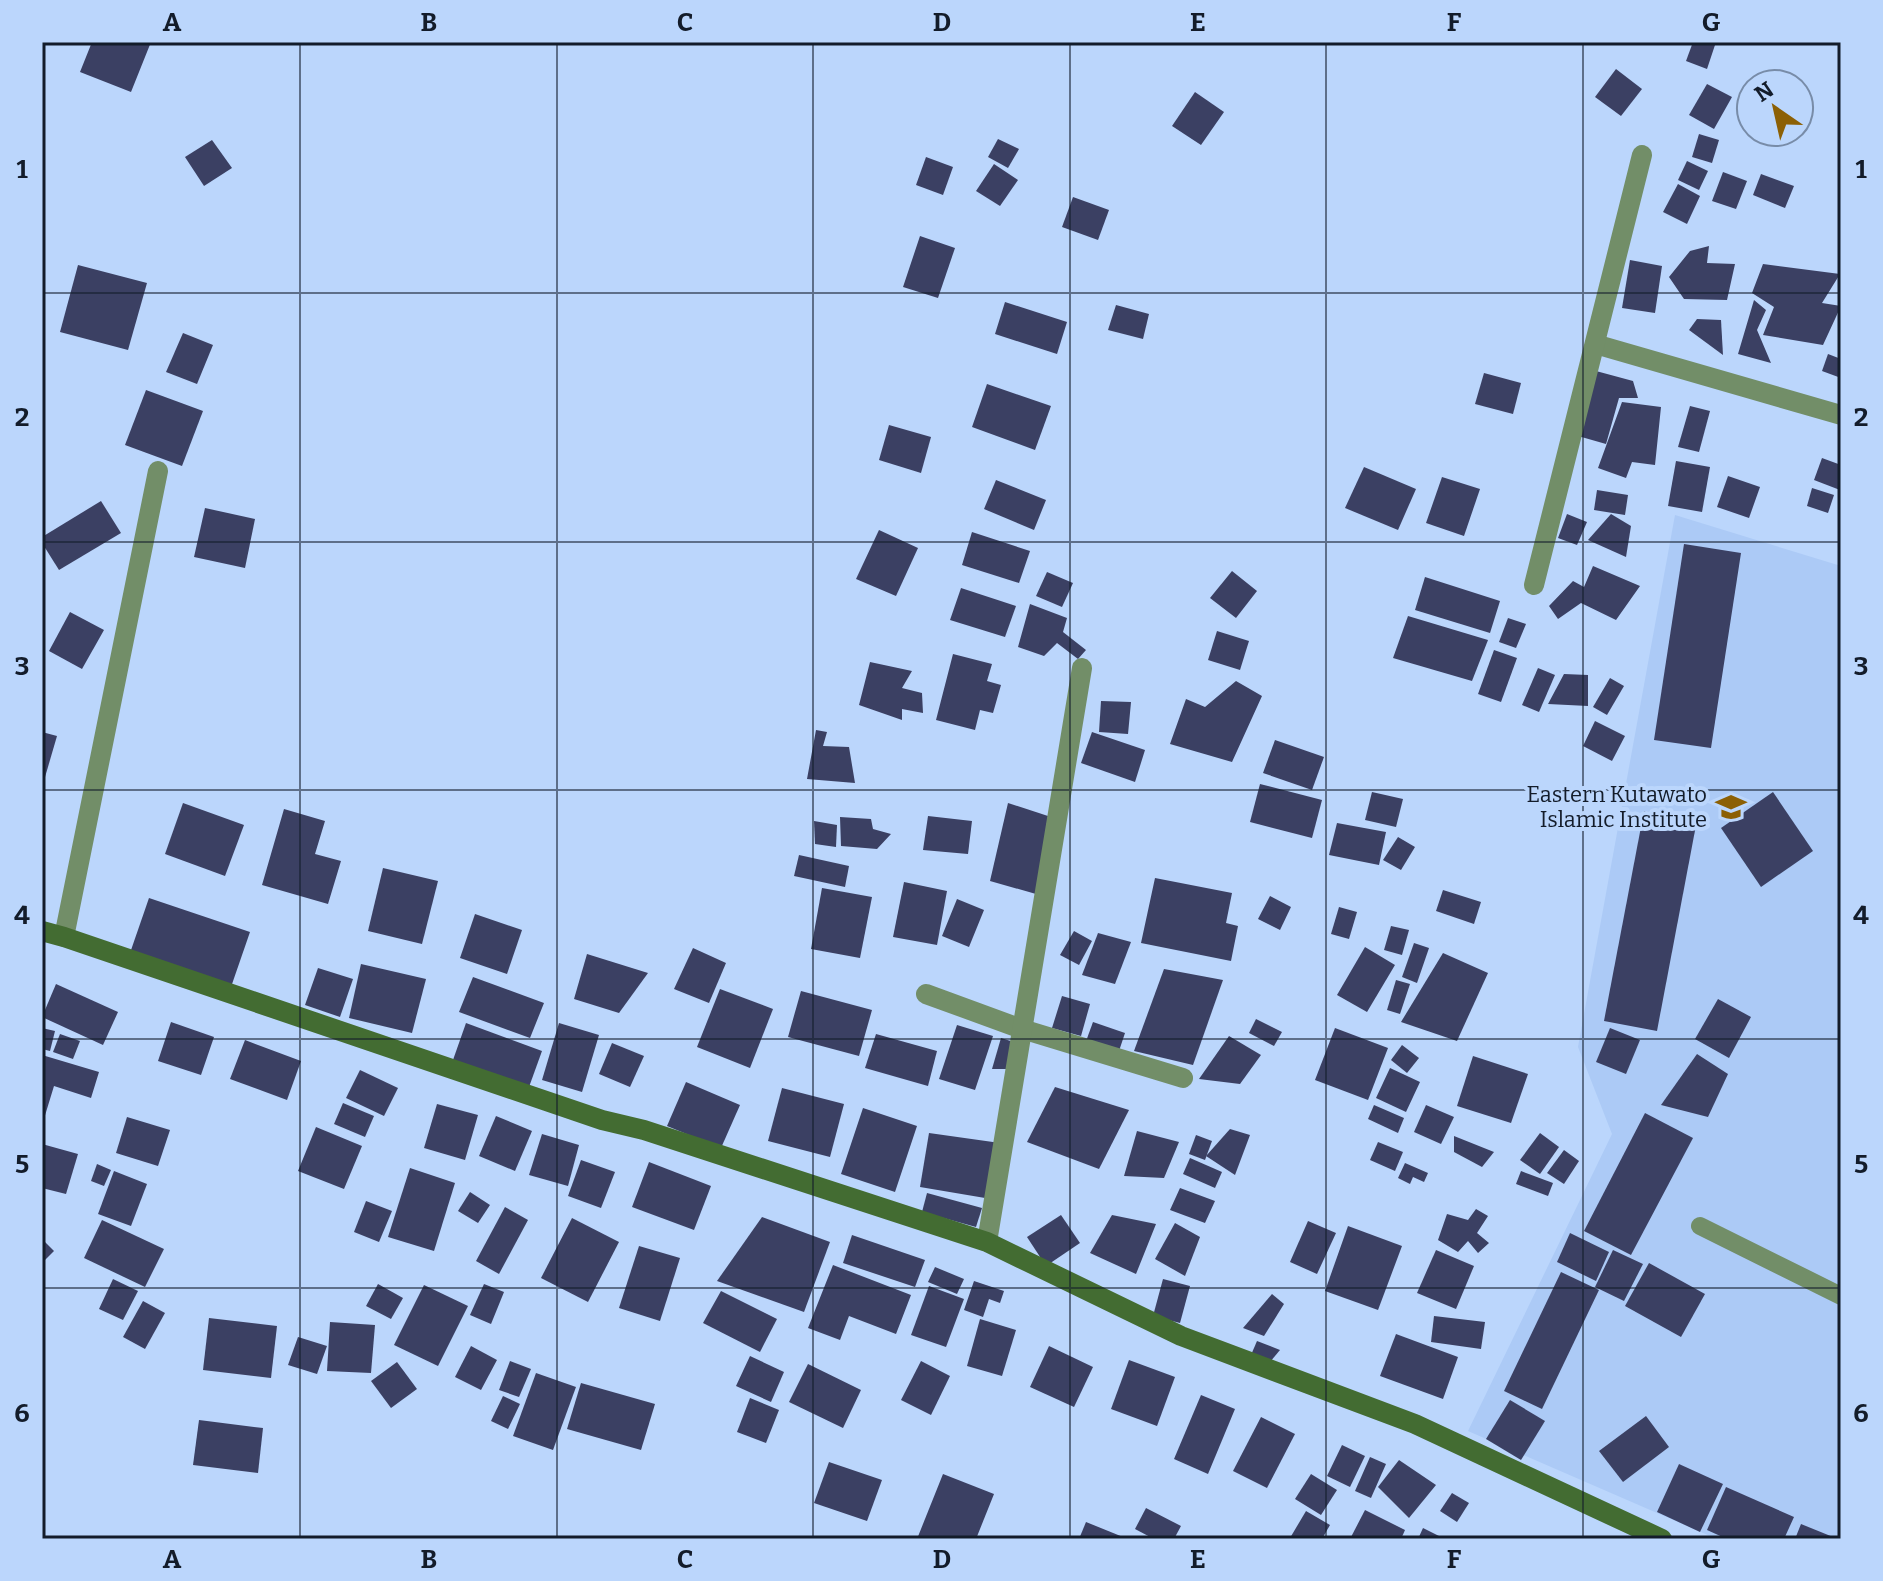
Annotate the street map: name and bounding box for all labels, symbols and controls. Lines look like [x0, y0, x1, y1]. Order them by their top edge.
text: A [163, 7, 182, 38]
text: B [421, 7, 437, 38]
text: C [677, 7, 693, 38]
text: D [933, 7, 951, 38]
text: E [1190, 7, 1206, 38]
text: F [1447, 7, 1462, 38]
text: G [1702, 7, 1721, 38]
north arrow [1735, 68, 1815, 148]
text: N [1750, 76, 1779, 108]
text: 1 [16, 154, 28, 185]
text: 1 [1855, 154, 1867, 185]
text: 2 [15, 402, 29, 433]
text: 2 [1854, 402, 1868, 433]
text: 3 [15, 651, 29, 682]
text: 3 [1854, 651, 1868, 682]
place label: Eastern Kutawato Islamic Institute [1526, 781, 1707, 833]
school or university icon: Eastern Kutawato Islamic Institute [1714, 790, 1748, 824]
text: 4 [14, 900, 30, 931]
text: 4 [1853, 900, 1869, 931]
text: 5 [15, 1149, 29, 1180]
text: 5 [1854, 1149, 1868, 1180]
text: 6 [14, 1398, 30, 1429]
text: 6 [1853, 1398, 1869, 1429]
text: A [163, 1544, 182, 1575]
text: B [421, 1544, 437, 1575]
text: C [677, 1544, 693, 1575]
text: D [933, 1544, 951, 1575]
text: E [1190, 1544, 1206, 1575]
text: F [1447, 1544, 1462, 1575]
text: G [1702, 1544, 1721, 1575]

